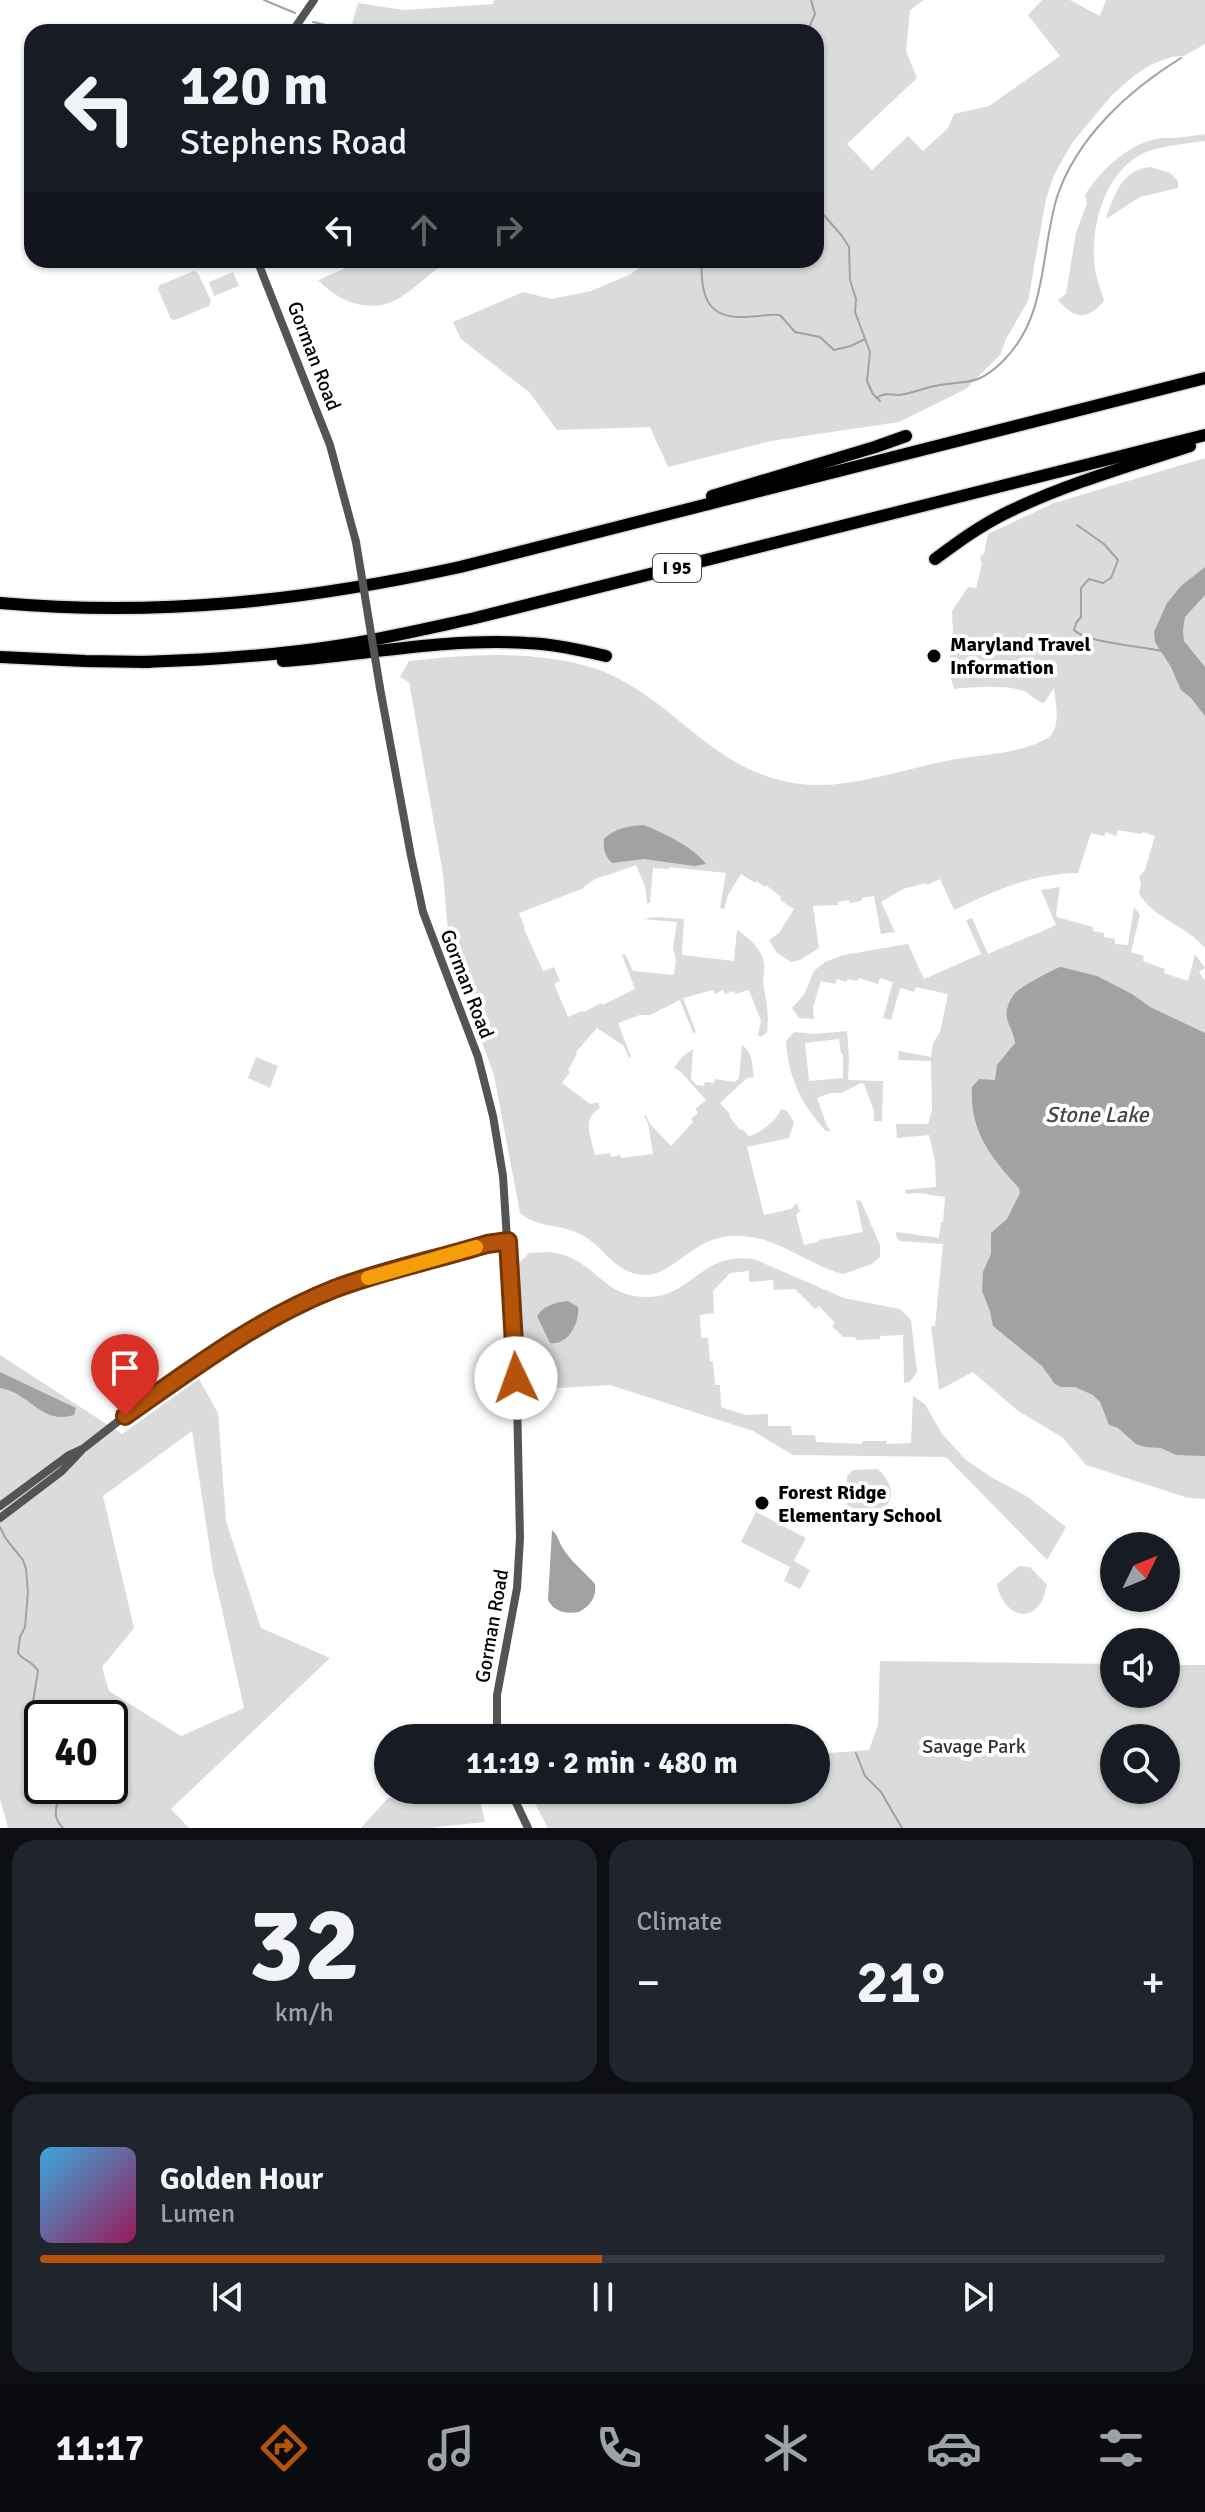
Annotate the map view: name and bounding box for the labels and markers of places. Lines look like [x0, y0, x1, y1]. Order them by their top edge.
place label: Maryland Travel Information [950, 632, 1091, 680]
marker: Maryland Travel Information [925, 647, 943, 665]
pin [91, 1334, 159, 1416]
place label: Forest Ridge Elementary School [778, 1480, 942, 1528]
marker: Forest Ridge Elementary School [753, 1494, 771, 1512]

